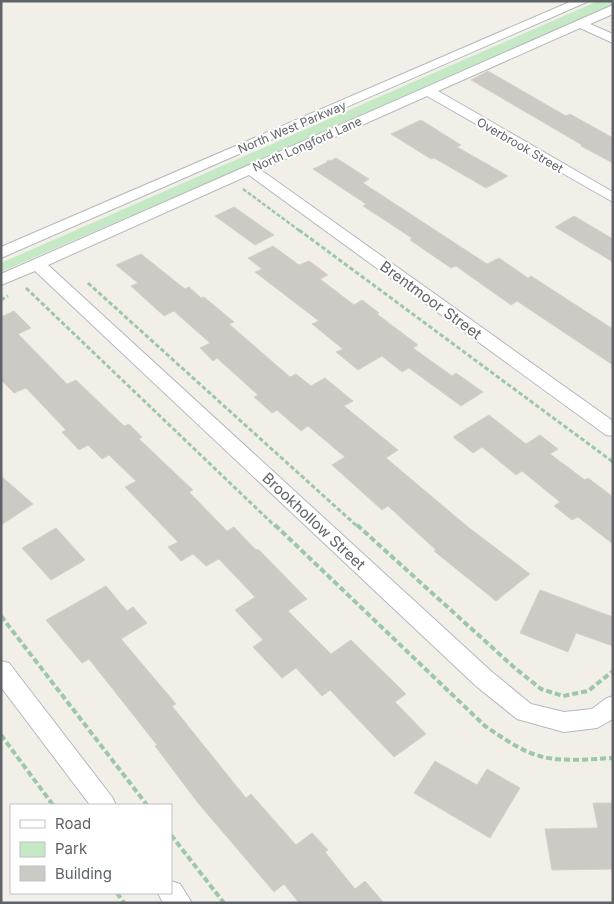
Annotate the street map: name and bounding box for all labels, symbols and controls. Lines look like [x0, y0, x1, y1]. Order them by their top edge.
street label: North West Parkway [236, 97, 349, 157]
street label: North Longford Lane [250, 113, 364, 175]
street label: Overbrook Street [474, 114, 566, 176]
street label: Brentmoor Street [376, 257, 486, 343]
street label: Brookhollow Street [258, 468, 370, 574]
legend [10, 804, 172, 894]
text: Road [55, 814, 91, 833]
text: Park [55, 839, 88, 858]
text: Building [55, 864, 112, 883]

